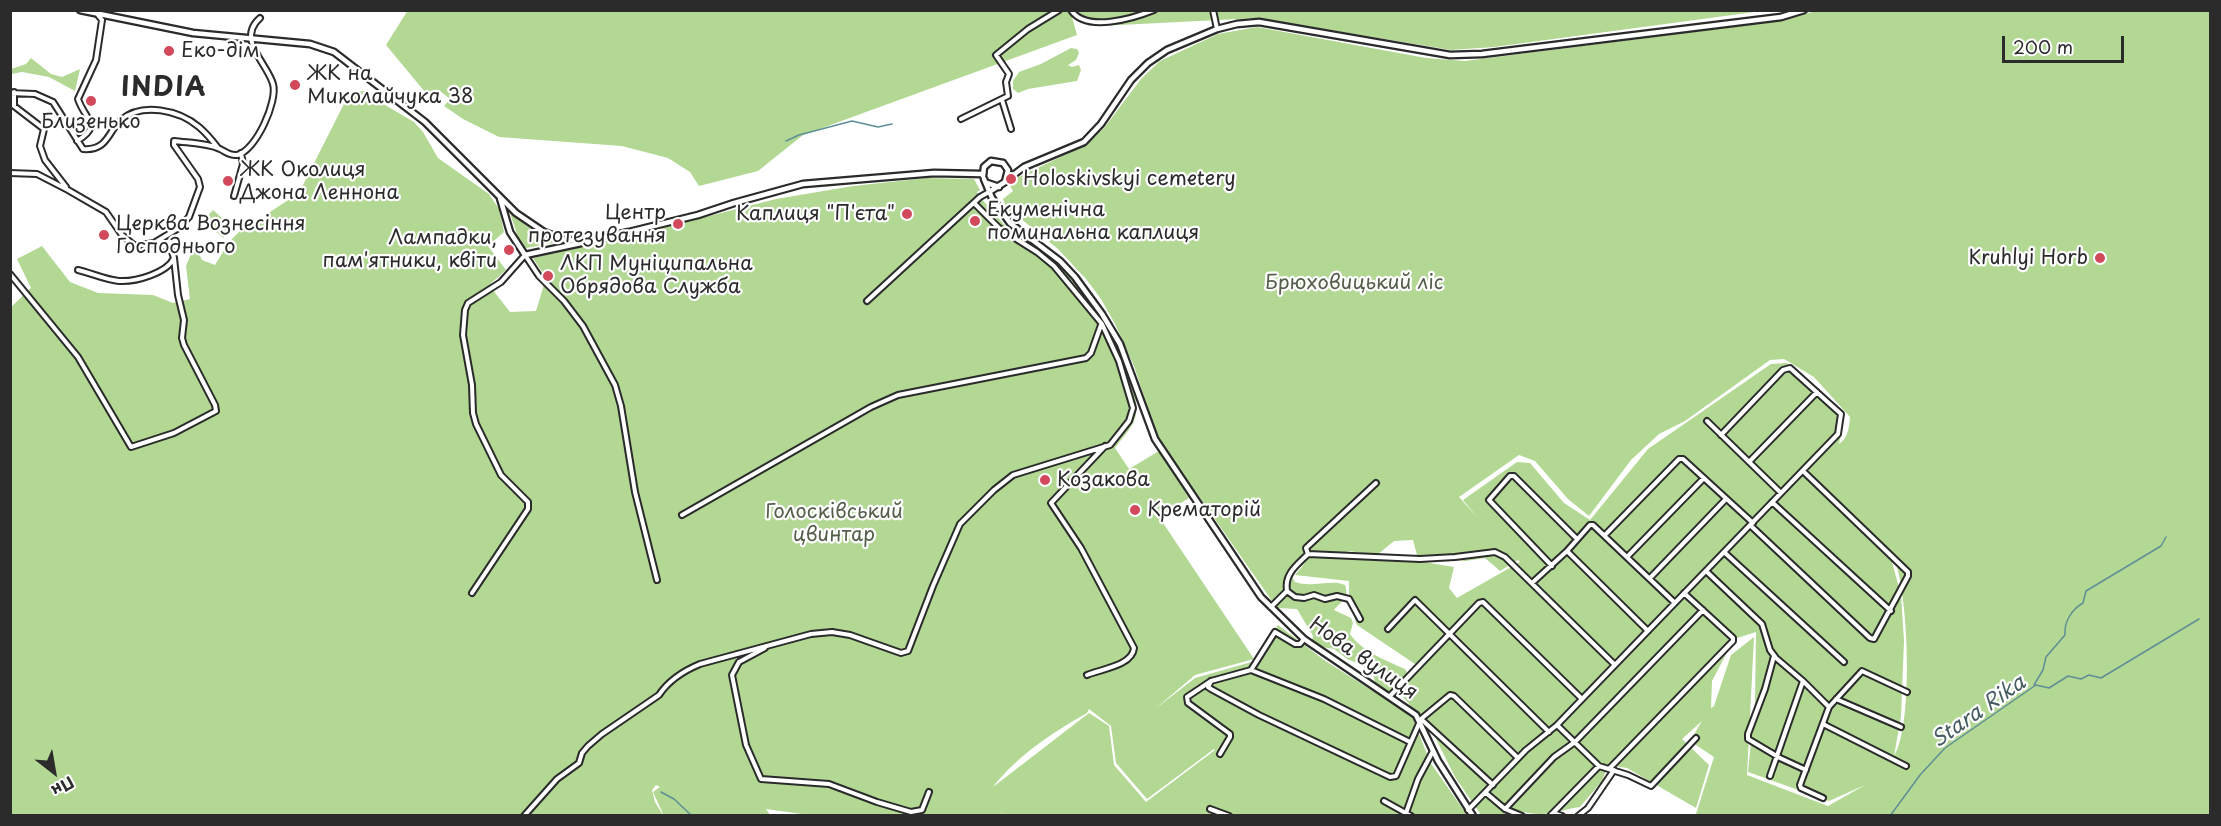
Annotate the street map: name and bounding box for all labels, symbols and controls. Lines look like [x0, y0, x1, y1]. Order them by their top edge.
scale bar [2005, 24, 2126, 62]
text: 200 m [2013, 33, 2073, 60]
place label: Еко-дім [181, 39, 260, 63]
marker: Еко-дім [162, 44, 176, 58]
place label: ЖК на Миколайчука 38 [307, 62, 473, 109]
district label: INDIA [121, 73, 207, 105]
marker: ЖК на Миколайчука 38 [288, 78, 302, 92]
marker: Близенько [84, 94, 98, 108]
place label: Близенько [41, 110, 141, 134]
place label: ЖК Околиця Джона Леннона [240, 158, 399, 205]
place label: Holoskivskyi cemetery [1023, 167, 1236, 191]
marker: Holoskivskyi cemetery [1004, 172, 1018, 186]
marker: ЖК Околиця Джона Леннона [221, 174, 235, 188]
place label: Екуменічна поминальна каплиця [987, 198, 1199, 245]
place label: Центр протезування [528, 201, 666, 248]
place label: Каплиця "П'єта" [736, 202, 895, 226]
marker: Каплиця "П'єта" [900, 207, 914, 221]
place label: Церква Вознесіння Господнього [116, 212, 306, 259]
marker: Екуменічна поминальна каплиця [968, 214, 982, 228]
marker: Центр протезування [671, 217, 685, 231]
place label: Лампадки, пам'ятники, квіти [323, 226, 497, 273]
marker: Церква Вознесіння Господнього [97, 228, 111, 242]
marker: Лампадки, пам'ятники, квіти [502, 243, 516, 257]
place label: Kruhlyi Horb [1969, 246, 2088, 270]
marker: Kruhlyi Horb [2093, 251, 2107, 265]
place label: ЛКП Муніципальна Обрядова Служба [560, 252, 753, 299]
marker: ЛКП Муніципальна Обрядова Служба [541, 269, 555, 283]
park label: Брюховицький ліс [1265, 271, 1443, 295]
place label: Козакова [1057, 468, 1150, 492]
marker: Козакова [1038, 473, 1052, 487]
place label: Крематорій [1147, 498, 1261, 522]
park label: Голосківський цвинтар [765, 500, 903, 547]
marker: Крематорій [1128, 503, 1142, 517]
street label: Нова вулиця [1304, 613, 1422, 705]
water label: Stara Rika [1927, 671, 2031, 753]
north arrow [24, 742, 84, 802]
text: Пн [47, 771, 79, 804]

